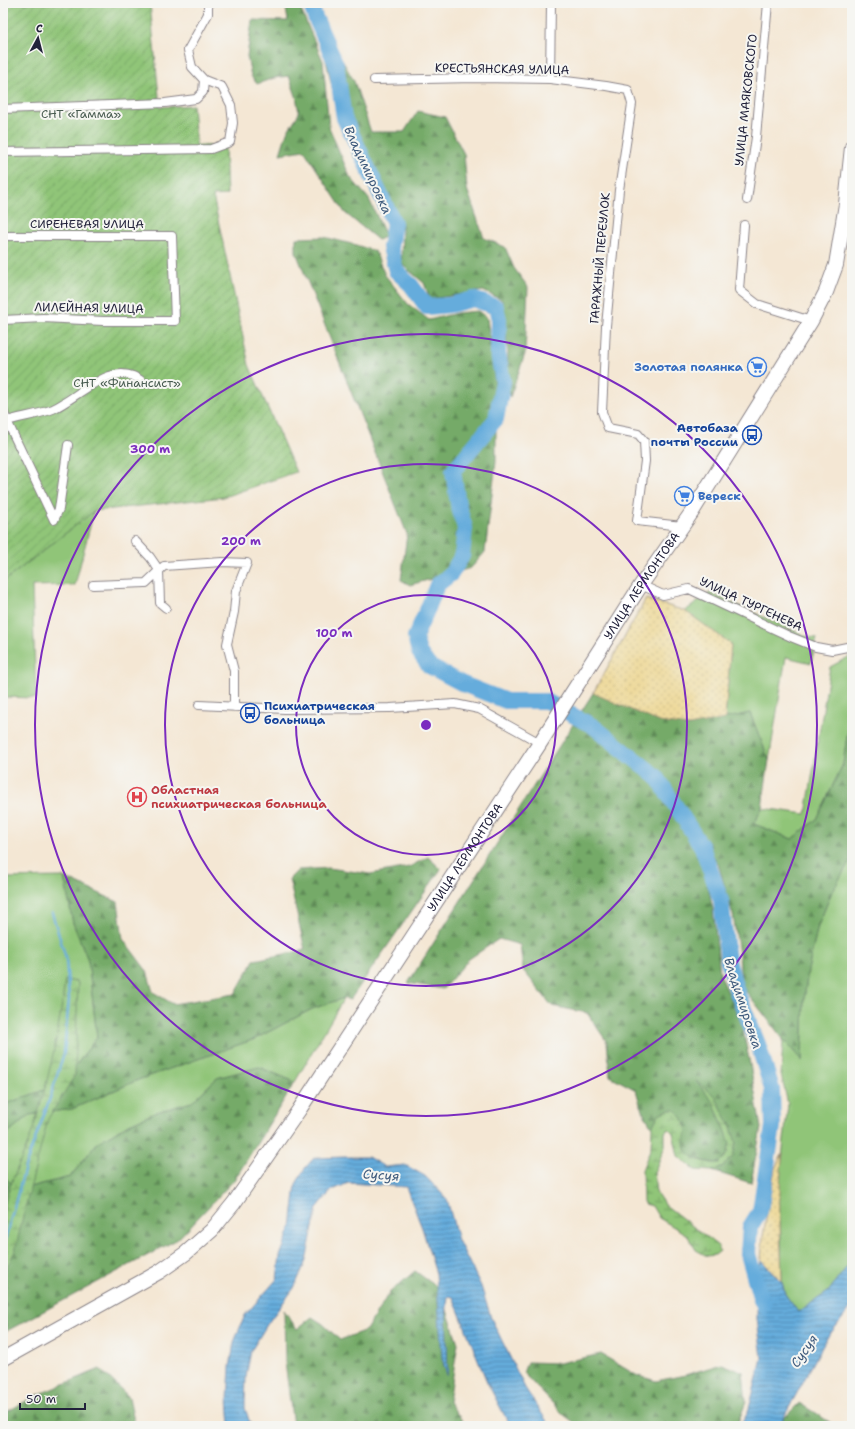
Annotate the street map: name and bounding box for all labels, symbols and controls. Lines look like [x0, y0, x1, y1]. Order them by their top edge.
north arrow [18, 18, 58, 58]
text: С [35, 21, 44, 36]
street label: УЛИЦА МАЯКОВСКОГО [731, 33, 761, 167]
street label: КРЕСТЬЯНСКАЯ УЛИЦА [435, 60, 570, 78]
park label: СНТ «Гамма» [41, 106, 121, 122]
water label: Владимировка [340, 123, 396, 217]
street label: ГАРАЖНЫЙ ПЕРЕУЛОК [586, 191, 614, 324]
street label: СИРЕНЕВАЯ УЛИЦА [30, 216, 144, 232]
street label: ЛИЛЕЙНАЯ УЛИЦА [34, 299, 144, 317]
supermarket icon: Золотая полянка [746, 356, 768, 378]
place label: Золотая полянка [634, 359, 744, 375]
park label: СНТ «Финансист» [73, 375, 181, 391]
place label: Автобаза почты России [651, 420, 739, 450]
bus stop icon: Автобаза почты России [741, 424, 763, 446]
text: 300 m [130, 441, 170, 457]
supermarket icon: Вереск [673, 485, 695, 507]
place label: Вереск [698, 488, 741, 504]
street label: УЛИЦА ЛЕРМОНТОВА [600, 529, 684, 643]
text: 200 m [221, 533, 261, 549]
street label: УЛИЦА ТУРГЕНЕВА [697, 573, 805, 635]
text: 100 m [316, 625, 353, 641]
place label: Психиатрическая больница [264, 698, 375, 728]
bus stop icon: Психиатрическая больница [239, 702, 261, 724]
centre of rings [419, 718, 433, 732]
place label: Областная психиатрическая больница [151, 782, 327, 812]
hospital icon: Областная психиатрическая больница [126, 786, 148, 808]
street label: УЛИЦА ЛЕРМОНТОВА [424, 800, 506, 914]
water label: Владимировка [720, 955, 766, 1051]
water label: Сусуя [362, 1165, 400, 1185]
water label: Сусуя [787, 1331, 821, 1371]
scale bar [20, 1385, 85, 1411]
text: 50 m [26, 1391, 56, 1407]

